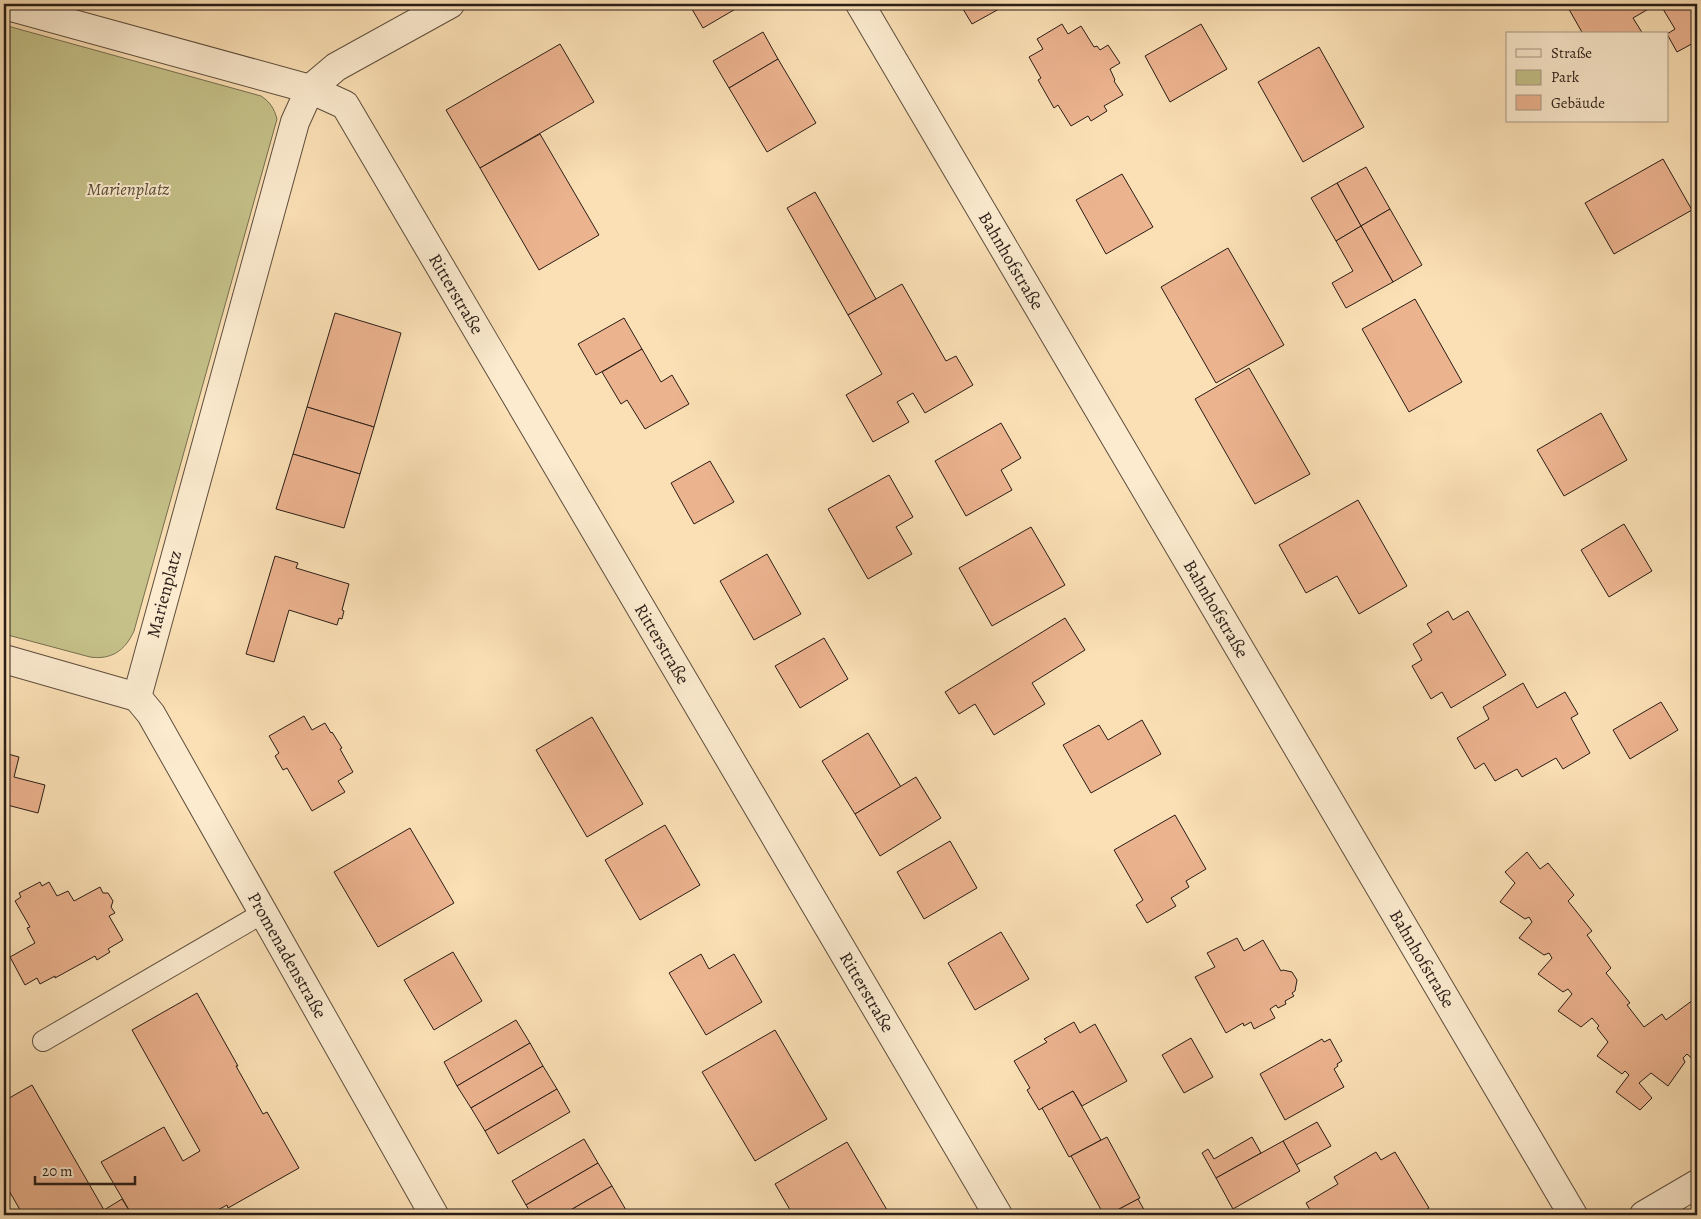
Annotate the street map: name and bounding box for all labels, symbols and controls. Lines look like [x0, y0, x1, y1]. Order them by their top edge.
legend [1506, 32, 1668, 122]
text: Straße [1551, 43, 1592, 63]
text: Park [1551, 67, 1580, 87]
text: Gebäude [1551, 93, 1605, 113]
park label: Marienplatz [87, 177, 170, 201]
street label: Bahnhofstraße [973, 207, 1049, 314]
street label: Ritterstraße [423, 249, 489, 339]
street label: Marienplatz [141, 547, 187, 641]
street label: Bahnhofstraße [1178, 555, 1254, 663]
street label: Ritterstraße [629, 599, 695, 689]
street label: Promenadenstraße [242, 888, 332, 1023]
street label: Bahnhofstraße [1384, 905, 1460, 1012]
street label: Ritterstraße [834, 947, 900, 1037]
scale bar [35, 1154, 135, 1186]
text: 20 m [42, 1161, 73, 1181]

